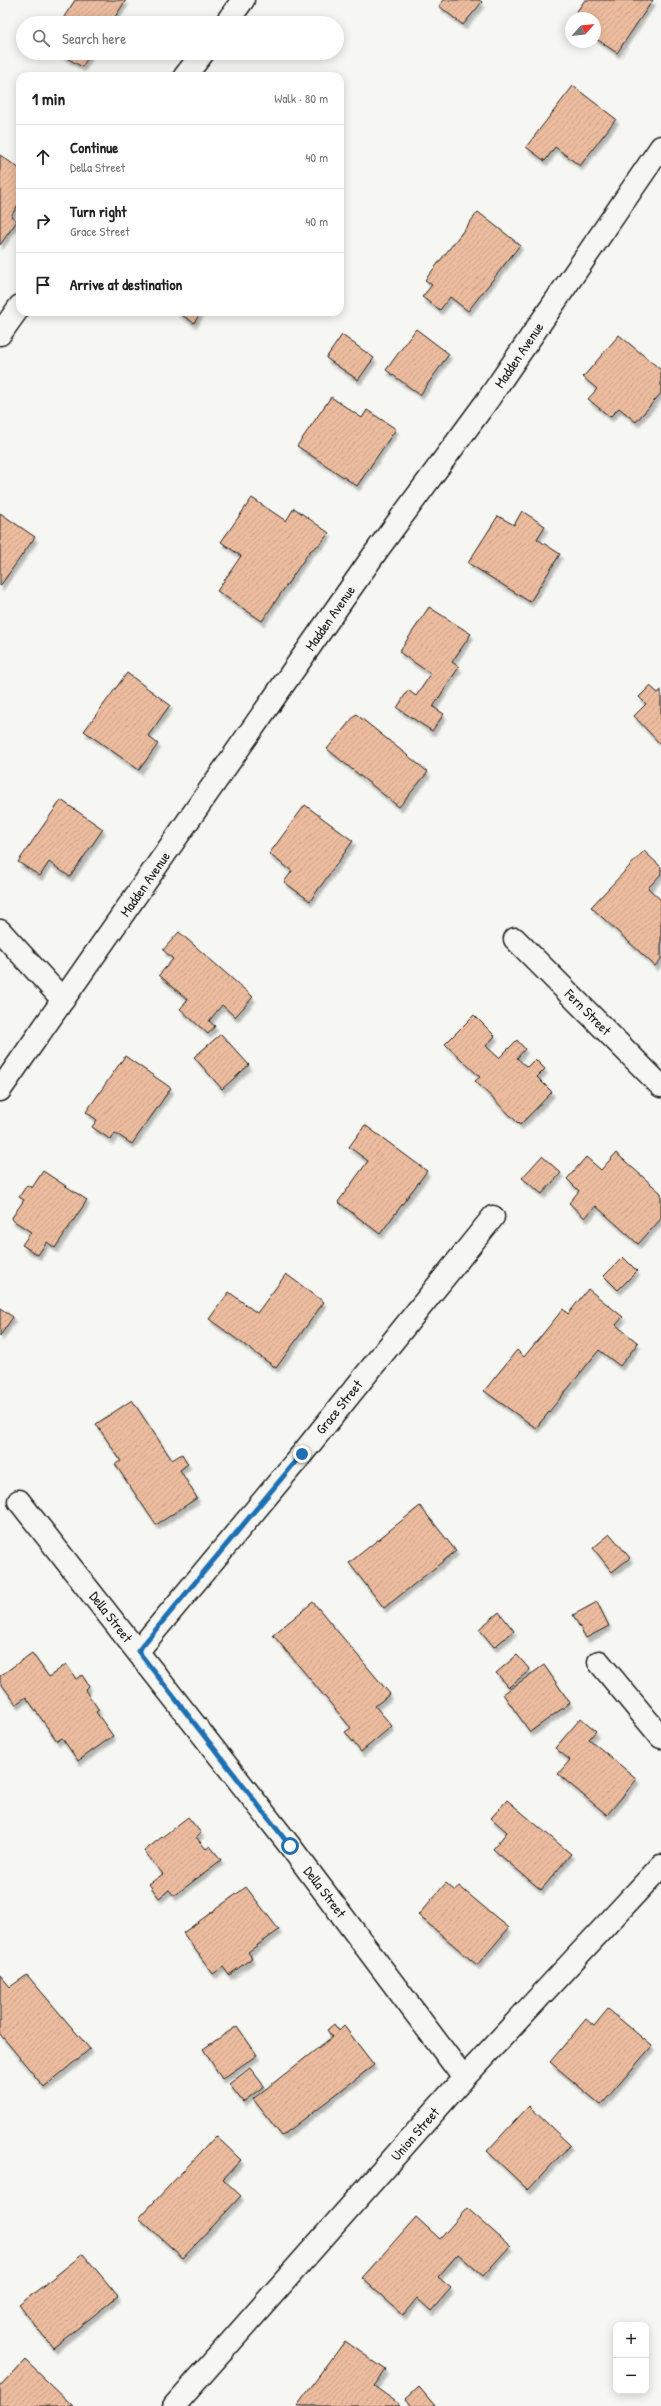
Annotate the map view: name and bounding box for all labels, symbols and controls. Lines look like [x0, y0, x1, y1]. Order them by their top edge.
north arrow [565, 12, 601, 48]
search box [16, 16, 344, 60]
icon: search [30, 27, 52, 49]
text: Search here [62, 28, 126, 49]
text: 1 min [32, 87, 65, 110]
text: Walk · 80 m [274, 89, 328, 107]
text: Continue [70, 137, 118, 158]
icon: ahead [32, 146, 54, 168]
text: 40 m [305, 148, 328, 166]
text: Della Street [70, 158, 125, 176]
text: Turn right [70, 201, 126, 222]
icon: right [32, 210, 54, 232]
text: 40 m [305, 212, 328, 230]
text: Grace Street [70, 222, 130, 240]
icon: arrive [32, 274, 54, 296]
text: Arrive at destination [70, 274, 182, 295]
street label: Madden Avenue [490, 318, 548, 391]
street label: Madden Avenue [300, 581, 359, 654]
street label: Madden Avenue [115, 847, 174, 920]
street label: Fern Street [560, 984, 616, 1039]
street label: Grace Street [311, 1376, 366, 1438]
route end [293, 1445, 311, 1463]
street label: Della Street [86, 1587, 137, 1646]
route start [281, 1837, 299, 1855]
street label: Della Street [300, 1862, 351, 1921]
street label: Union Street [386, 2103, 443, 2164]
map controls [613, 2322, 649, 2394]
button: + [613, 2322, 649, 2358]
button: − [613, 2358, 649, 2394]

